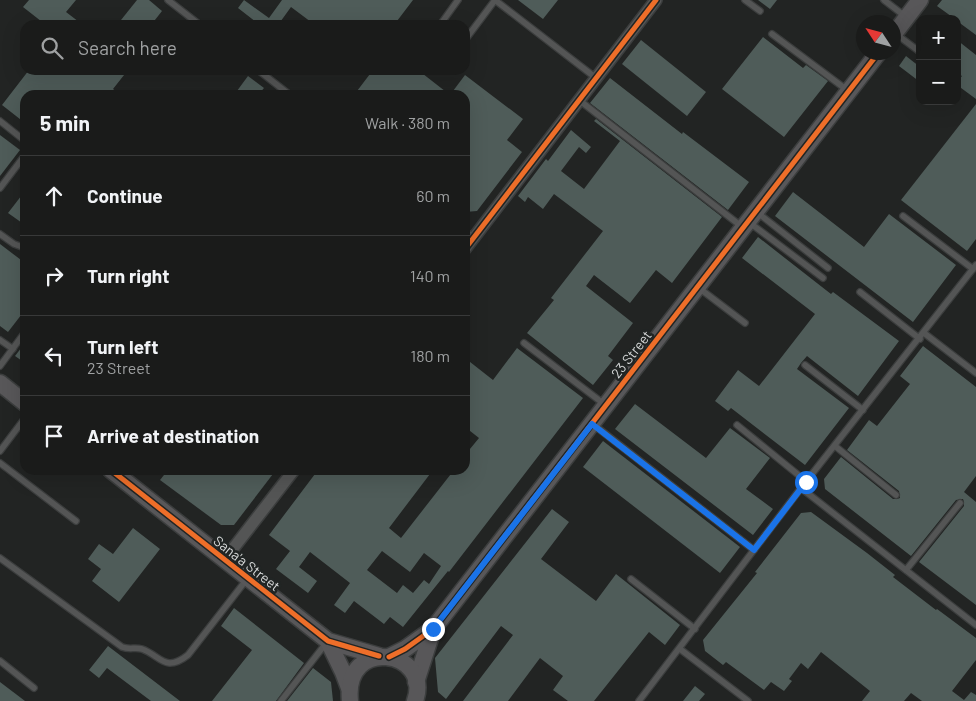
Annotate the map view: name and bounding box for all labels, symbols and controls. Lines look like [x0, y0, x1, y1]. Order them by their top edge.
north arrow [856, 15, 901, 60]
map controls [916, 15, 961, 105]
button: + [916, 15, 961, 60]
search box [20, 20, 470, 75]
icon: search [38, 34, 66, 62]
text: Search here [78, 36, 177, 59]
button: − [916, 60, 961, 105]
text: 5 min [40, 110, 90, 135]
text: Walk · 380 m [365, 113, 450, 132]
icon: ahead [40, 182, 68, 210]
text: Continue [87, 184, 163, 207]
text: 60 m [416, 186, 450, 205]
icon: right [40, 262, 68, 290]
text: Turn right [87, 264, 169, 287]
text: 140 m [410, 266, 450, 285]
street label: 23 Street [607, 327, 655, 381]
text: Turn left [87, 335, 158, 358]
icon: left [40, 342, 68, 370]
text: 180 m [411, 346, 450, 365]
text: 23 Street [87, 358, 151, 377]
icon: arrive [40, 422, 68, 450]
text: Arrive at destination [87, 424, 259, 447]
route start [795, 471, 818, 494]
street label: Sana'a Street [210, 532, 284, 594]
route end [422, 618, 445, 641]

